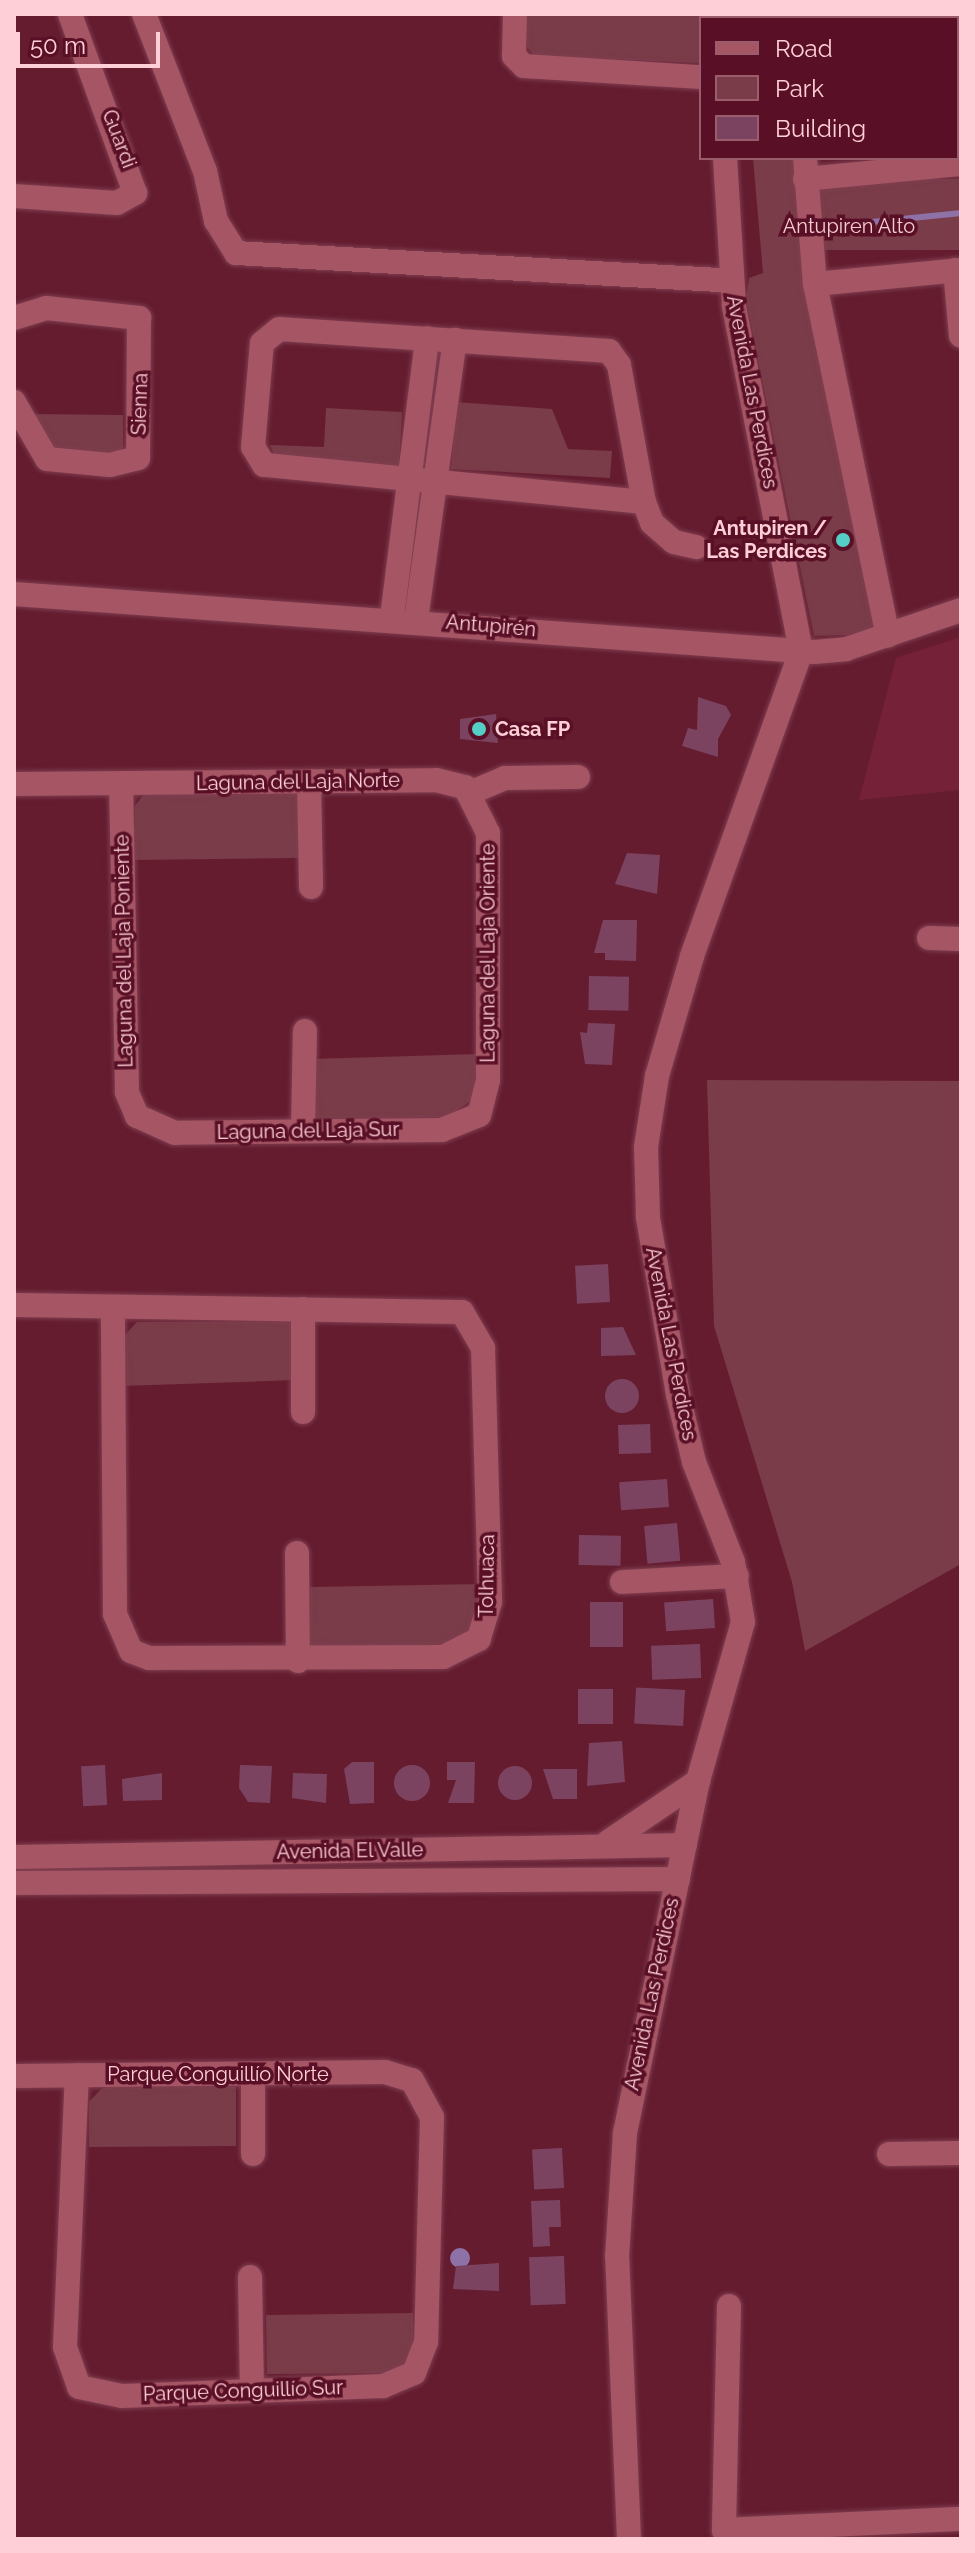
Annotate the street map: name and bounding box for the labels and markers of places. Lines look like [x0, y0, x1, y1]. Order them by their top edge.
place label: Antupiren / Las Perdices [706, 516, 827, 563]
marker: Antupiren / Las Perdices [834, 531, 852, 549]
place label: Casa FP [495, 717, 570, 741]
marker: Casa FP [470, 720, 488, 738]

